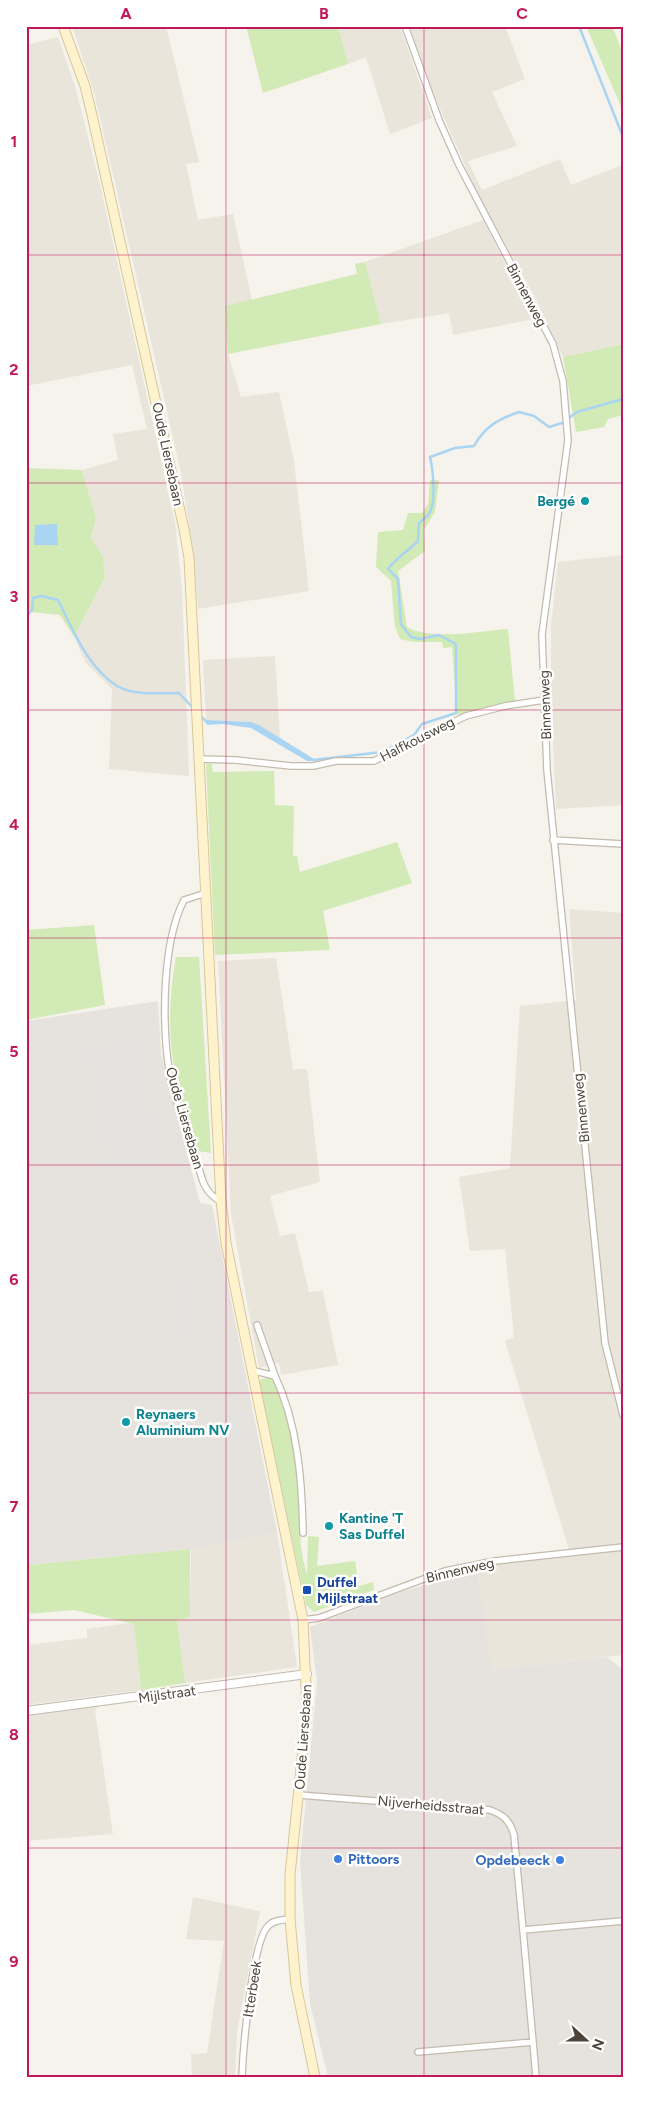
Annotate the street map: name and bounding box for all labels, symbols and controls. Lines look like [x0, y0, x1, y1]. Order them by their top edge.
text: A [120, 4, 132, 23]
text: B [319, 4, 329, 23]
text: C [516, 4, 528, 23]
text: 1 [11, 132, 17, 151]
street label: Binnenweg [503, 261, 550, 330]
text: 2 [9, 360, 19, 379]
street label: Oude Liersebaan [148, 401, 187, 508]
place label: Bergé [537, 493, 575, 510]
marker: Bergé [579, 495, 591, 507]
text: 3 [10, 587, 19, 606]
street label: Binnenweg [536, 670, 555, 740]
street label: Halfkousweg [377, 713, 457, 766]
text: 4 [9, 815, 19, 834]
text: 5 [9, 1042, 19, 1061]
street label: Oude Liersebaan [162, 1065, 207, 1171]
street label: Binnenweg [569, 1073, 594, 1143]
text: 6 [9, 1270, 19, 1289]
place label: Reynaers Aluminium NV [136, 1406, 229, 1439]
marker: Reynaers Aluminium NV [120, 1416, 132, 1428]
text: 7 [10, 1497, 19, 1516]
place label: Kantine 'T Sas Duffel [339, 1510, 405, 1543]
marker: Kantine 'T Sas Duffel [323, 1520, 335, 1532]
street label: Binnenweg [424, 1554, 496, 1587]
place label: Duffel Mijlstraat [317, 1574, 379, 1607]
marker: Duffel Mijlstraat [301, 1584, 313, 1596]
street label: Mijlstraat [137, 1682, 197, 1707]
street label: Oude Liersebaan [291, 1684, 316, 1790]
text: 8 [9, 1725, 19, 1744]
street label: Nijverheidsstraat [377, 1792, 485, 1819]
place label: Pittoors [348, 1851, 400, 1868]
place label: Opdebeeck [475, 1852, 550, 1869]
marker: Pittoors [332, 1853, 344, 1865]
marker: Opdebeeck [554, 1854, 566, 1866]
text: 9 [9, 1952, 19, 1971]
street label: Itterbeek [240, 1959, 265, 2019]
north arrow [562, 2016, 612, 2066]
text: N [588, 2036, 608, 2053]

